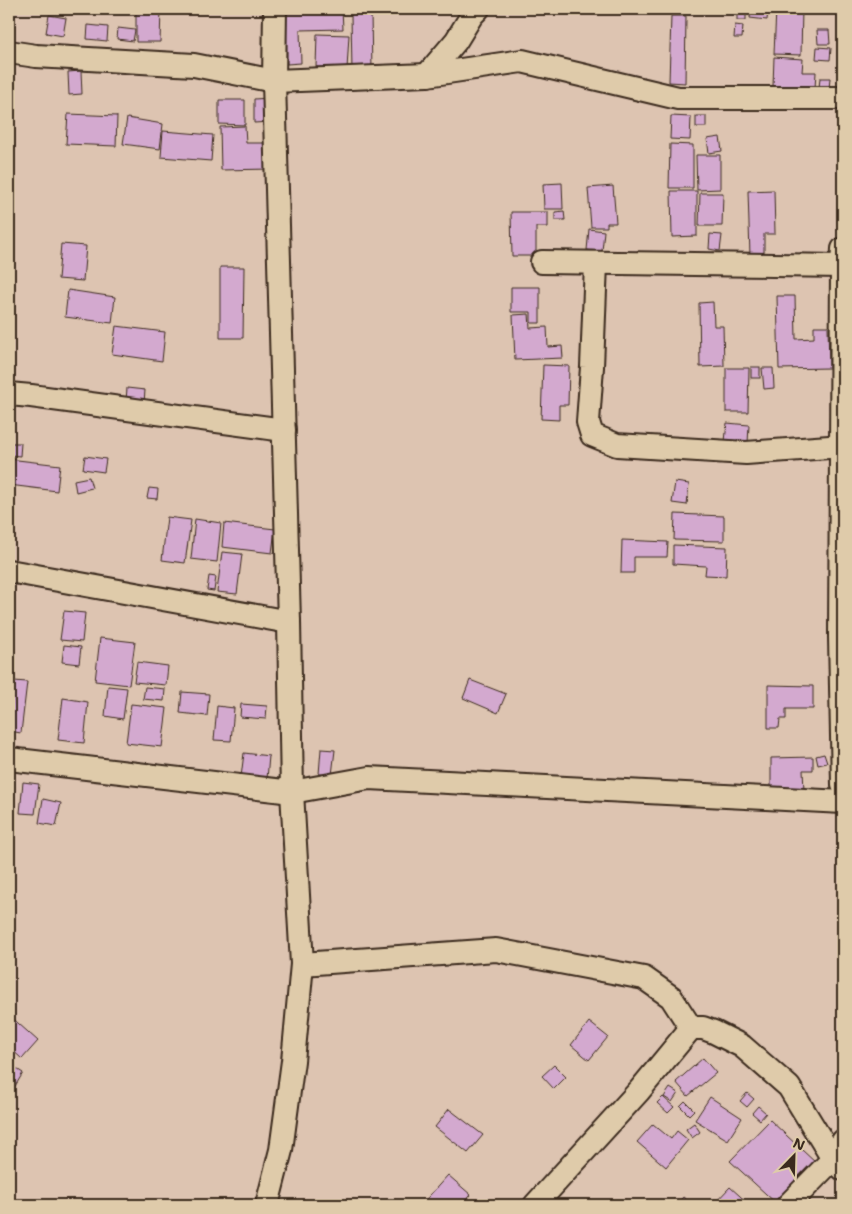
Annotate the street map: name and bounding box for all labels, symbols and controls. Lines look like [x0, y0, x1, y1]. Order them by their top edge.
north arrow [770, 1132, 820, 1182]
text: N [790, 1134, 808, 1154]

